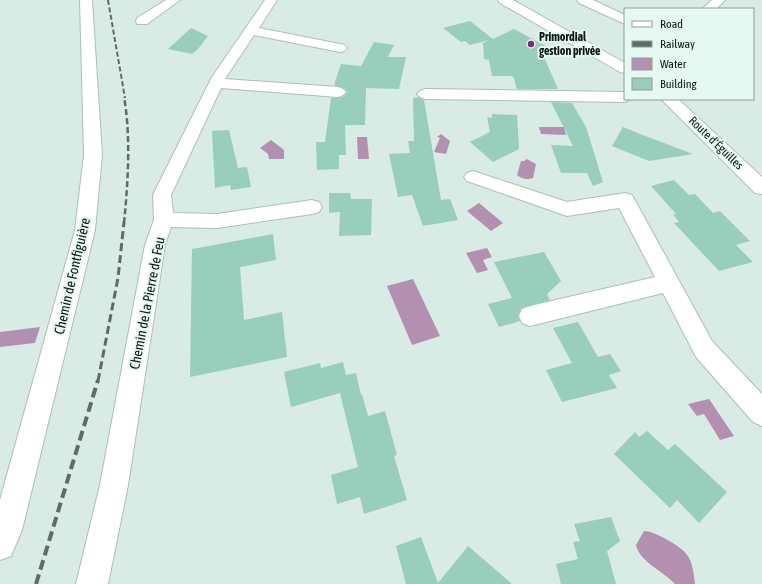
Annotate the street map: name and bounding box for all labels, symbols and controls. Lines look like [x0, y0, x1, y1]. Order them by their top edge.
legend [624, 8, 754, 100]
text: Road [660, 17, 683, 31]
place label: Primordial gestion privée [539, 30, 601, 58]
text: Railway [660, 37, 695, 51]
marker: Primordial gestion privée [526, 39, 536, 49]
text: Water [660, 57, 687, 71]
text: Building [660, 77, 698, 91]
street label: Route d'Éguilles [686, 114, 746, 172]
street label: Chemin de Fontfiguière [51, 216, 93, 336]
street label: Chemin de la Pierre de Feu [126, 235, 168, 371]

